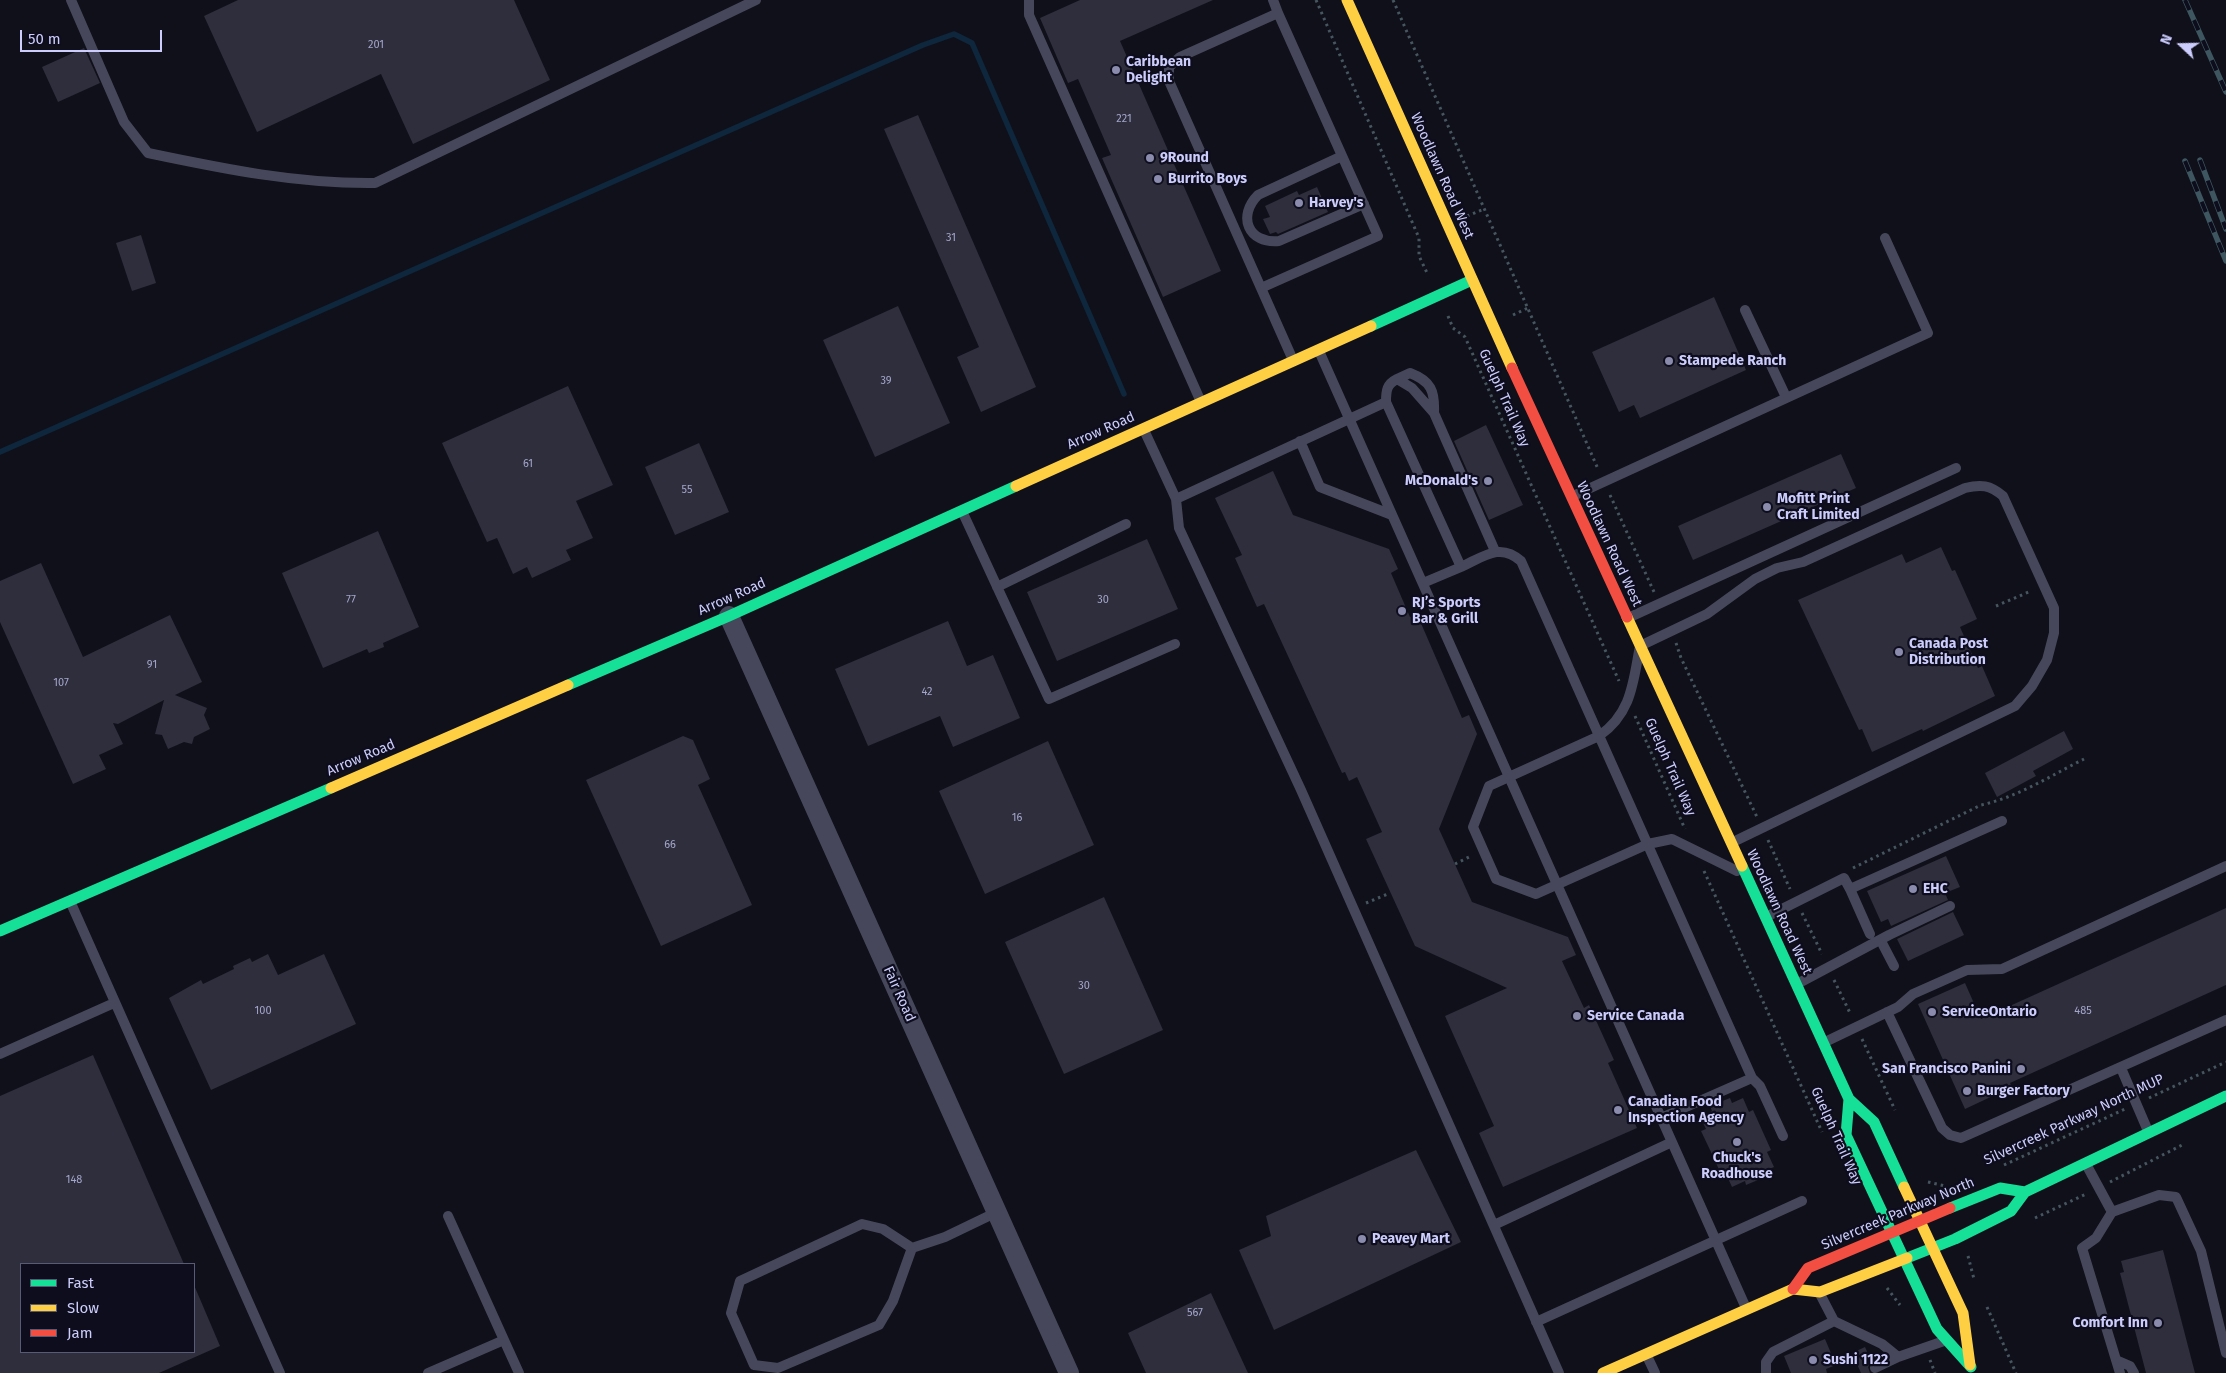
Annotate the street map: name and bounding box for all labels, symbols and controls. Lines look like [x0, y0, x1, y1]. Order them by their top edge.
scale bar [22, 20, 165, 52]
north arrow [2156, 20, 2206, 70]
text: 50 m [28, 30, 61, 48]
text: N [2157, 32, 2176, 47]
house number: 201 [368, 38, 384, 52]
place label: Caribbean Delight [1126, 54, 1191, 86]
marker: Caribbean Delight [1110, 64, 1122, 76]
street label: Woodlawn Road West [1407, 110, 1477, 242]
house number: 221 [1116, 112, 1132, 126]
place label: 9Round [1160, 150, 1209, 166]
marker: 9Round [1144, 152, 1156, 164]
place label: Burrito Boys [1168, 171, 1247, 187]
marker: Burrito Boys [1152, 173, 1164, 185]
place label: Harvey's [1309, 195, 1364, 211]
marker: Harvey's [1293, 197, 1305, 209]
house number: 31 [946, 231, 956, 245]
street label: Guelph Trail Way [1475, 346, 1533, 450]
place label: Stampede Ranch [1679, 353, 1786, 369]
marker: Stampede Ranch [1663, 355, 1675, 367]
house number: 39 [880, 374, 892, 388]
street label: Arrow Road [1064, 409, 1138, 453]
house number: 61 [523, 457, 533, 471]
place label: McDonald's [1405, 473, 1478, 489]
marker: McDonald's [1482, 475, 1494, 487]
street label: Woodlawn Road West [1573, 479, 1645, 609]
house number: 55 [682, 483, 692, 497]
place label: Mofitt Print Craft Limited [1777, 491, 1860, 524]
marker: Mofitt Print Craft Limited [1761, 501, 1773, 513]
street label: Arrow Road [695, 575, 769, 619]
house number: 77 [346, 593, 356, 607]
house number: 30 [1097, 593, 1109, 607]
place label: RJ’s Sports Bar & Grill [1412, 595, 1481, 628]
marker: RJ’s Sports Bar & Grill [1396, 605, 1408, 617]
place label: Canada Post Distribution [1909, 636, 1988, 669]
marker: Canada Post Distribution [1893, 646, 1905, 658]
house number: 91 [147, 658, 157, 672]
house number: 107 [53, 676, 69, 690]
house number: 42 [921, 685, 933, 699]
street label: Guelph Trail Way [1641, 715, 1699, 819]
street label: Arrow Road [324, 736, 398, 780]
house number: 16 [1012, 811, 1022, 825]
house number: 66 [664, 838, 676, 852]
street label: Woodlawn Road West [1743, 847, 1815, 977]
place label: EHC [1923, 881, 1948, 897]
marker: EHC [1907, 883, 1919, 895]
street label: Fair Road [879, 964, 919, 1024]
house number: 30 [1078, 979, 1090, 993]
house number: 100 [254, 1004, 272, 1018]
place label: ServiceOntario [1942, 1004, 2037, 1020]
house number: 485 [2074, 1004, 2092, 1018]
marker: ServiceOntario [1926, 1006, 1938, 1018]
place label: Service Canada [1587, 1008, 1684, 1024]
marker: Service Canada [1571, 1010, 1583, 1022]
place label: San Francisco Panini [1882, 1061, 2011, 1077]
marker: San Francisco Panini [2015, 1063, 2027, 1075]
street label: Silvercreek Parkway North MUP [1981, 1071, 2167, 1169]
place label: Burger Factory [1977, 1083, 2070, 1099]
street label: Guelph Trail Way [1807, 1084, 1865, 1188]
marker: Burger Factory [1961, 1085, 1973, 1097]
place label: Canadian Food Inspection Agency [1628, 1094, 1744, 1126]
marker: Canadian Food Inspection Agency [1612, 1104, 1624, 1116]
marker: Chuck's Roadhouse [1731, 1136, 1743, 1148]
place label: Chuck's Roadhouse [1701, 1150, 1773, 1182]
house number: 148 [66, 1173, 82, 1187]
street label: Silvercreek Parkway North [1819, 1174, 1977, 1254]
place label: Peavey Mart [1372, 1231, 1450, 1247]
marker: Peavey Mart [1356, 1233, 1368, 1245]
legend [20, 1263, 195, 1353]
text: Fast [67, 1274, 94, 1292]
text: Slow [67, 1299, 99, 1317]
house number: 567 [1187, 1306, 1203, 1320]
place label: Comfort Inn [2073, 1315, 2148, 1331]
marker: Comfort Inn [2152, 1317, 2164, 1329]
text: Jam [67, 1324, 93, 1342]
place label: Sushi 1122 [1823, 1352, 1888, 1368]
marker: Sushi 1122 [1807, 1354, 1819, 1366]

